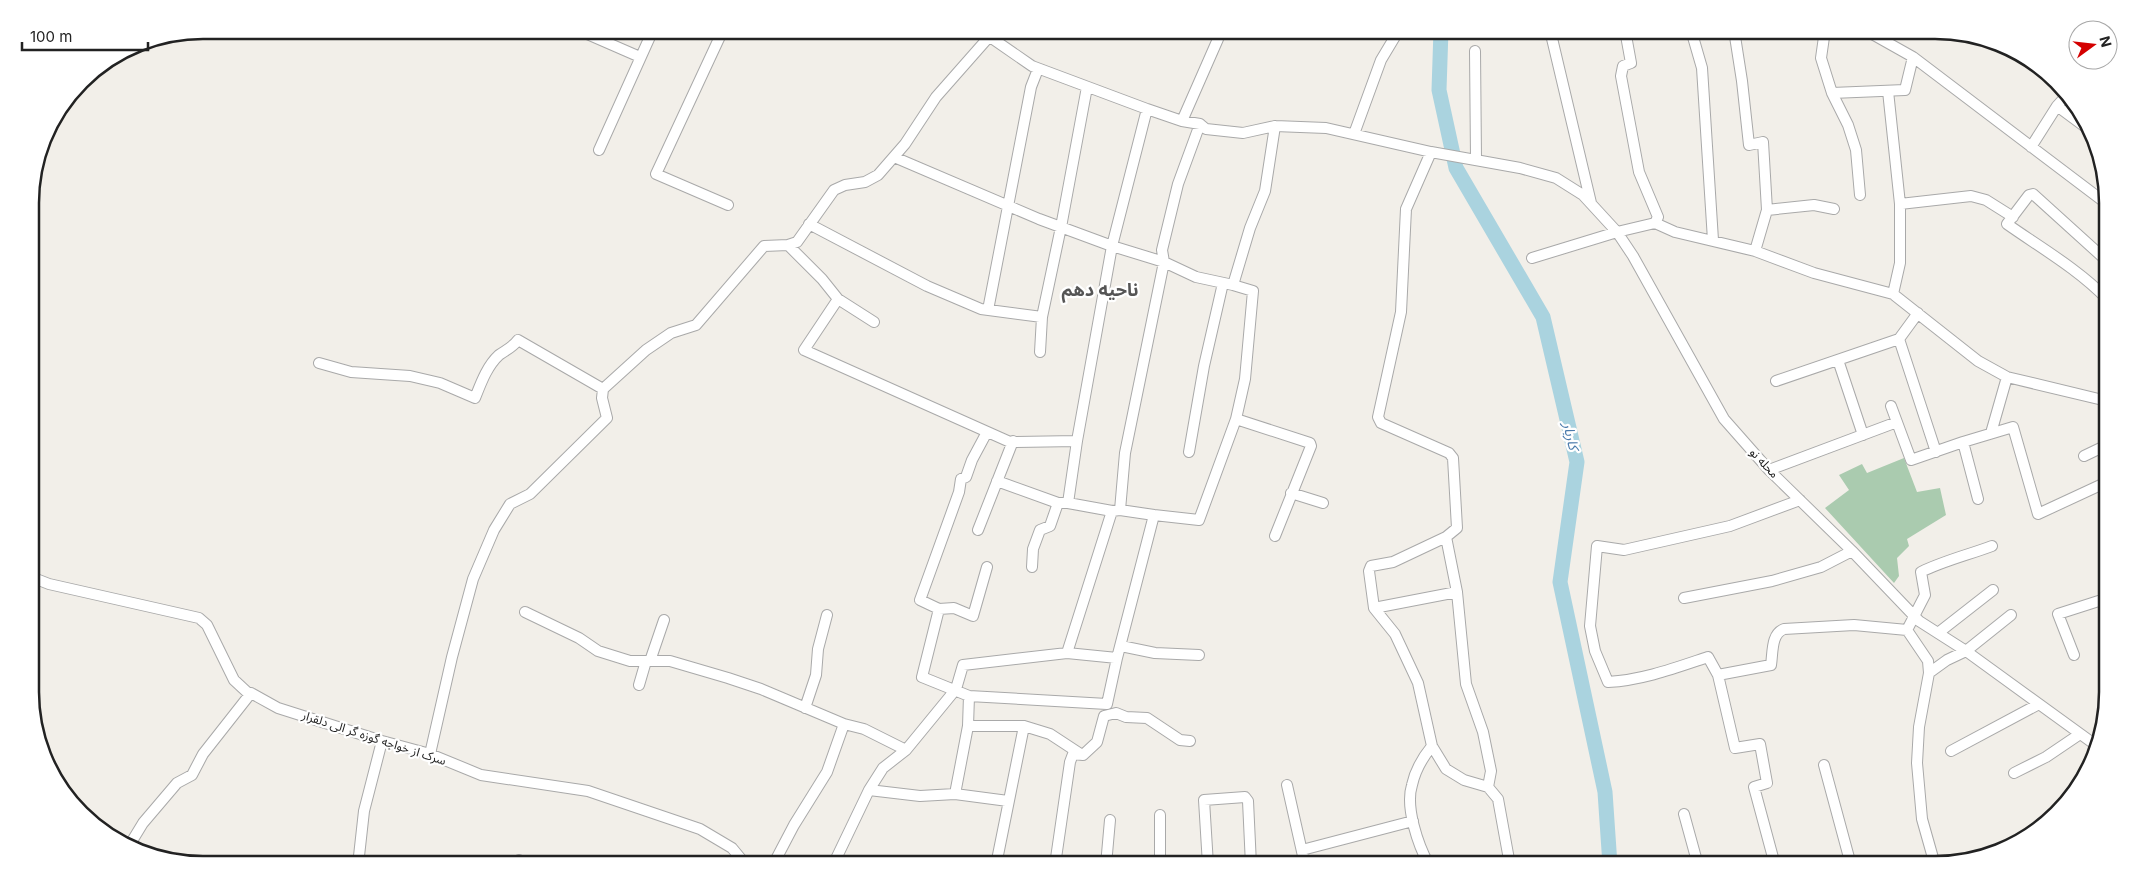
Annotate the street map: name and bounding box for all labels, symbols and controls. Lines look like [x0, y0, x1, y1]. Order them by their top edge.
scale bar [22, 20, 149, 52]
north arrow [2068, 20, 2118, 70]
text: 100 m [30, 27, 72, 46]
text: N [2096, 34, 2116, 49]
district label: ناحیه دهم [1061, 279, 1139, 303]
water label: کاربار [1559, 420, 1584, 455]
street label: محله نو [1747, 445, 1782, 481]
street label: سرک از خواجه گوزه گر الی دلقرار [299, 707, 448, 768]

